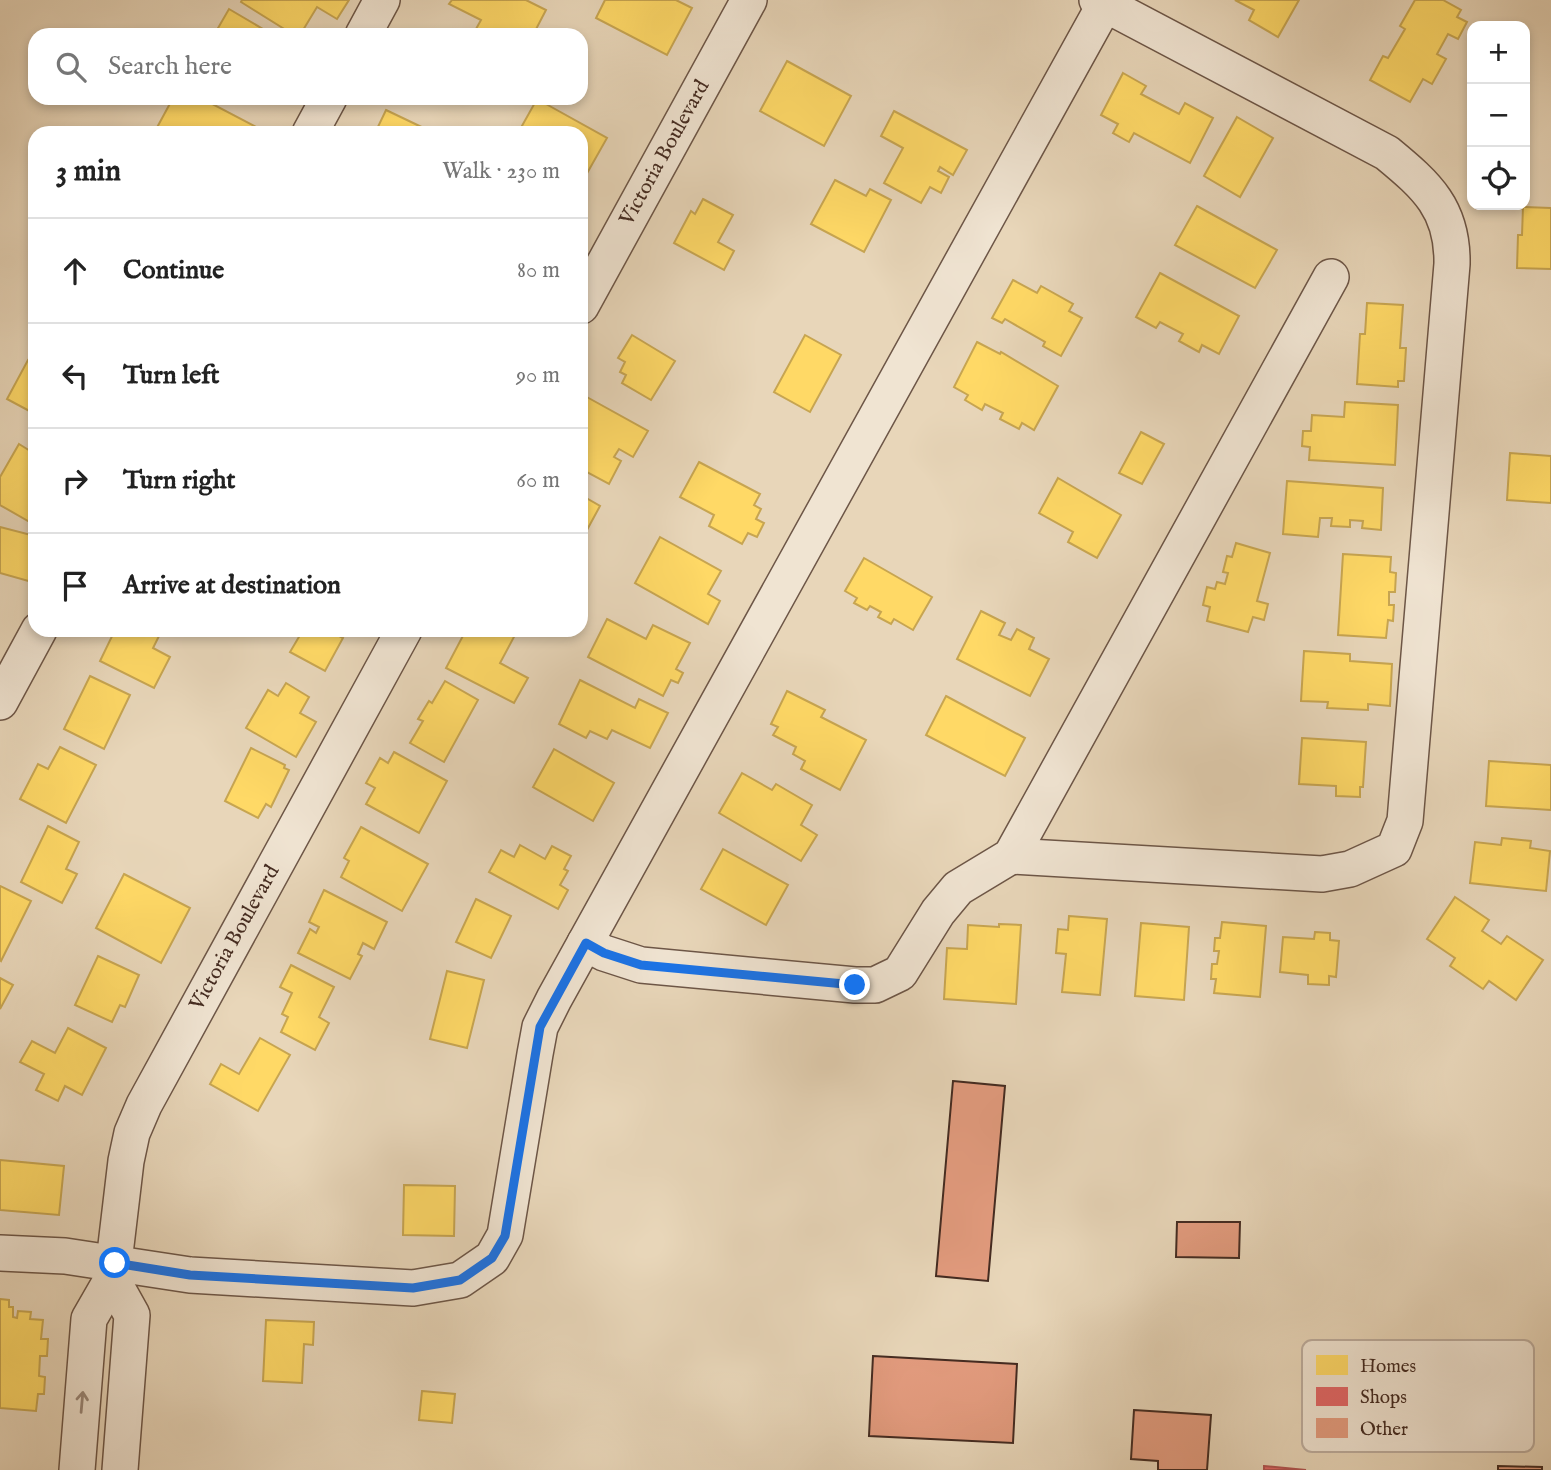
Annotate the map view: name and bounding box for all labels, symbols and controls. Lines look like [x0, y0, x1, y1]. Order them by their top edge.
map controls [1467, 21, 1530, 210]
button: + [1467, 21, 1530, 84]
search box [28, 28, 588, 105]
icon: search [52, 48, 90, 86]
text: Search here [108, 50, 232, 83]
street label: Victoria Boulevard [613, 75, 717, 231]
button: − [1467, 84, 1530, 147]
button: locate [1467, 147, 1530, 210]
text: 3 min [56, 153, 121, 191]
text: Walk · 230 m [442, 157, 560, 186]
icon: ahead [56, 252, 94, 290]
text: Continue [123, 254, 224, 287]
text: 80 m [517, 256, 560, 285]
icon: left [56, 357, 94, 395]
text: Turn left [123, 359, 220, 392]
text: 90 m [516, 361, 560, 390]
icon: right [56, 462, 94, 500]
text: Turn right [123, 464, 236, 497]
text: 60 m [516, 466, 560, 495]
icon: arrive [56, 567, 94, 605]
text: Arrive at destination [123, 569, 341, 602]
street label: Victoria Boulevard [183, 860, 287, 1016]
route end [839, 969, 870, 1000]
route start [99, 1247, 130, 1278]
legend [1302, 1340, 1534, 1452]
text: Homes [1360, 1355, 1416, 1379]
text: Shops [1360, 1386, 1407, 1410]
one-way arrow [76, 1391, 89, 1414]
text: Other [1360, 1418, 1408, 1442]

